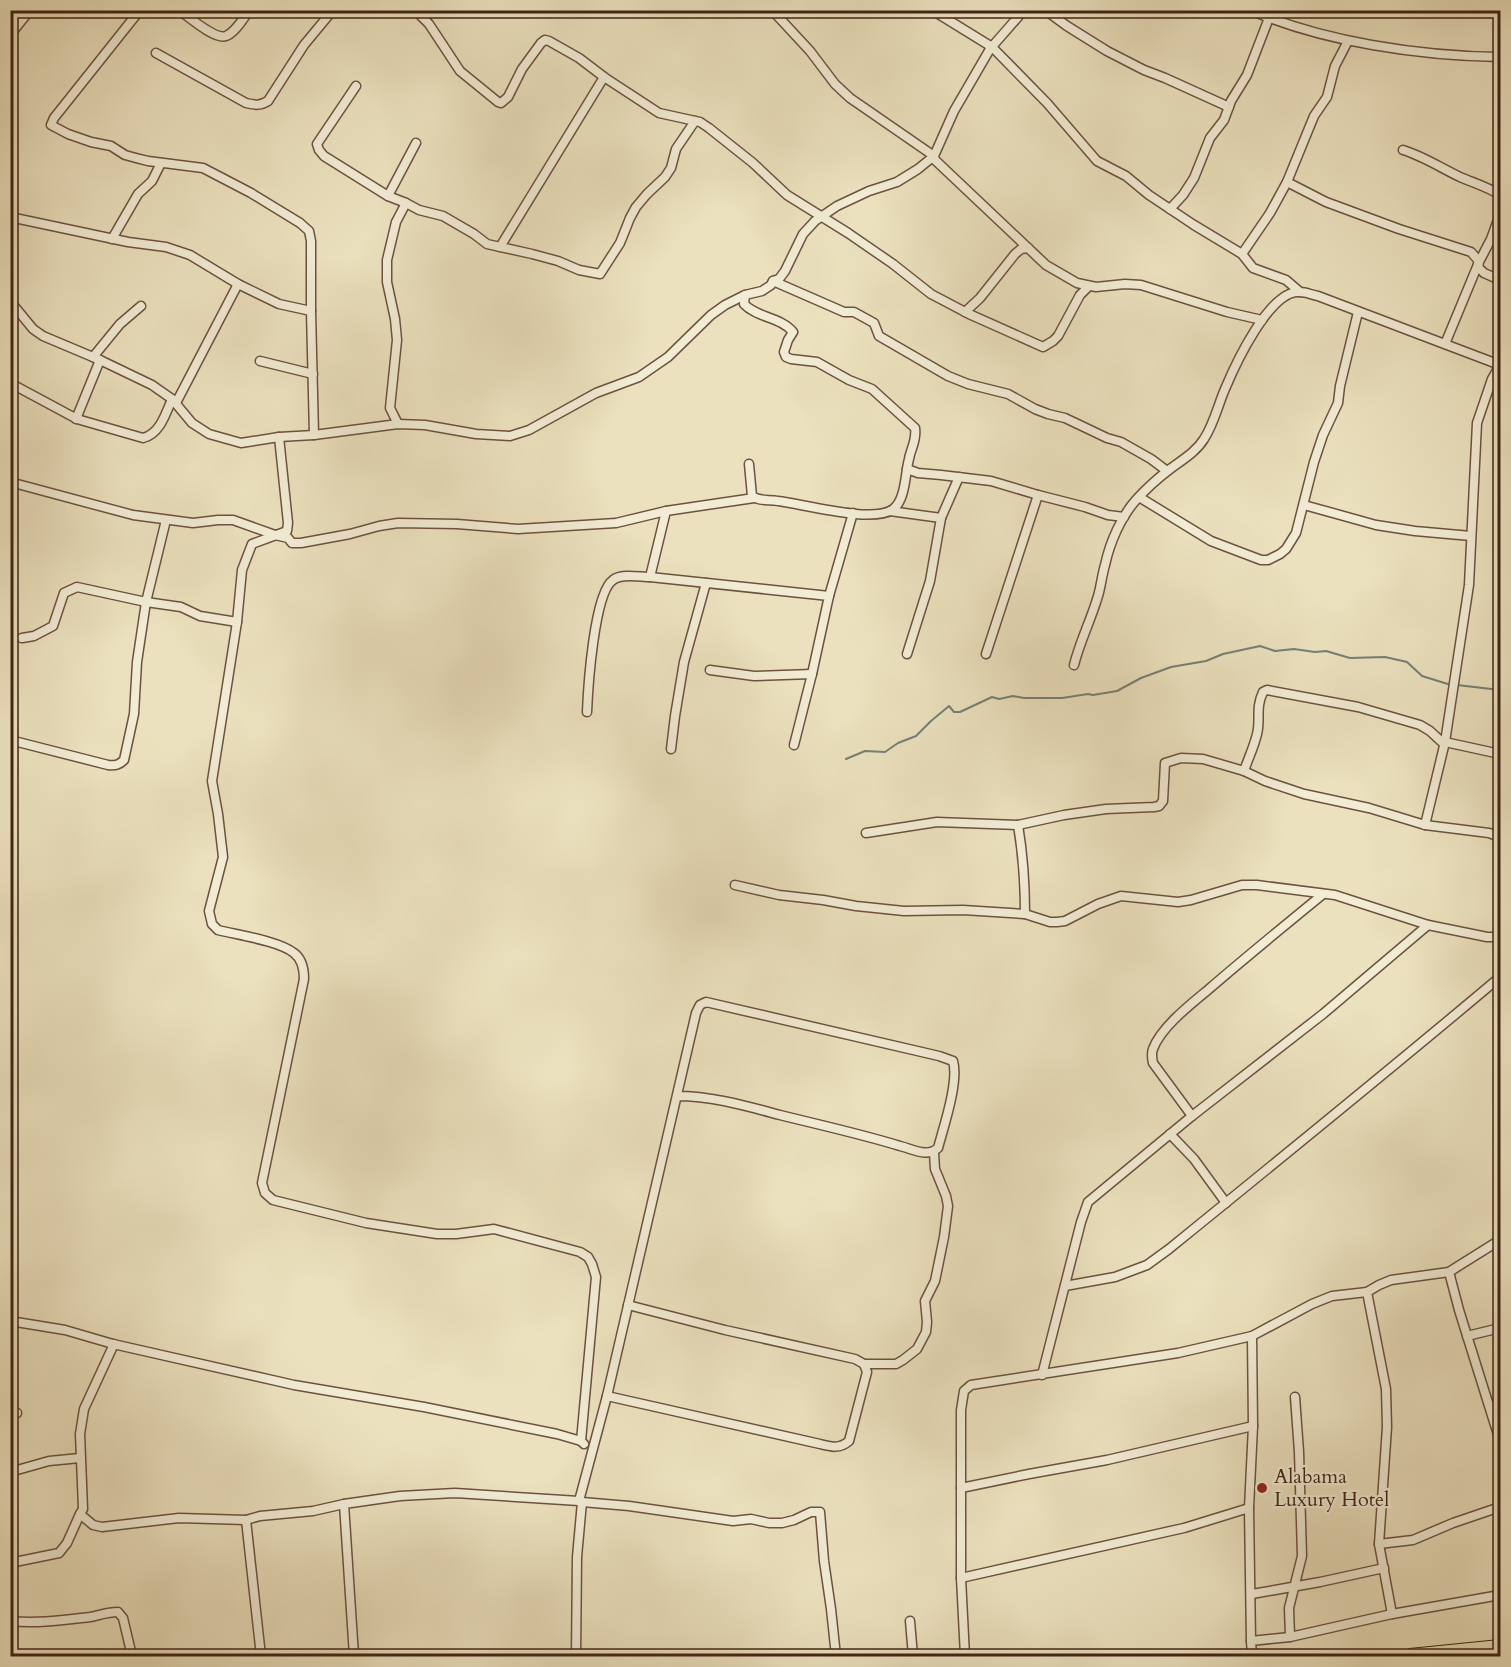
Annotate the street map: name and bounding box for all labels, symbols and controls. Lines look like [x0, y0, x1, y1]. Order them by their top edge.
place label: Alabama Luxury Hotel [1274, 1463, 1389, 1513]
marker: Alabama Luxury Hotel [1255, 1481, 1269, 1495]

